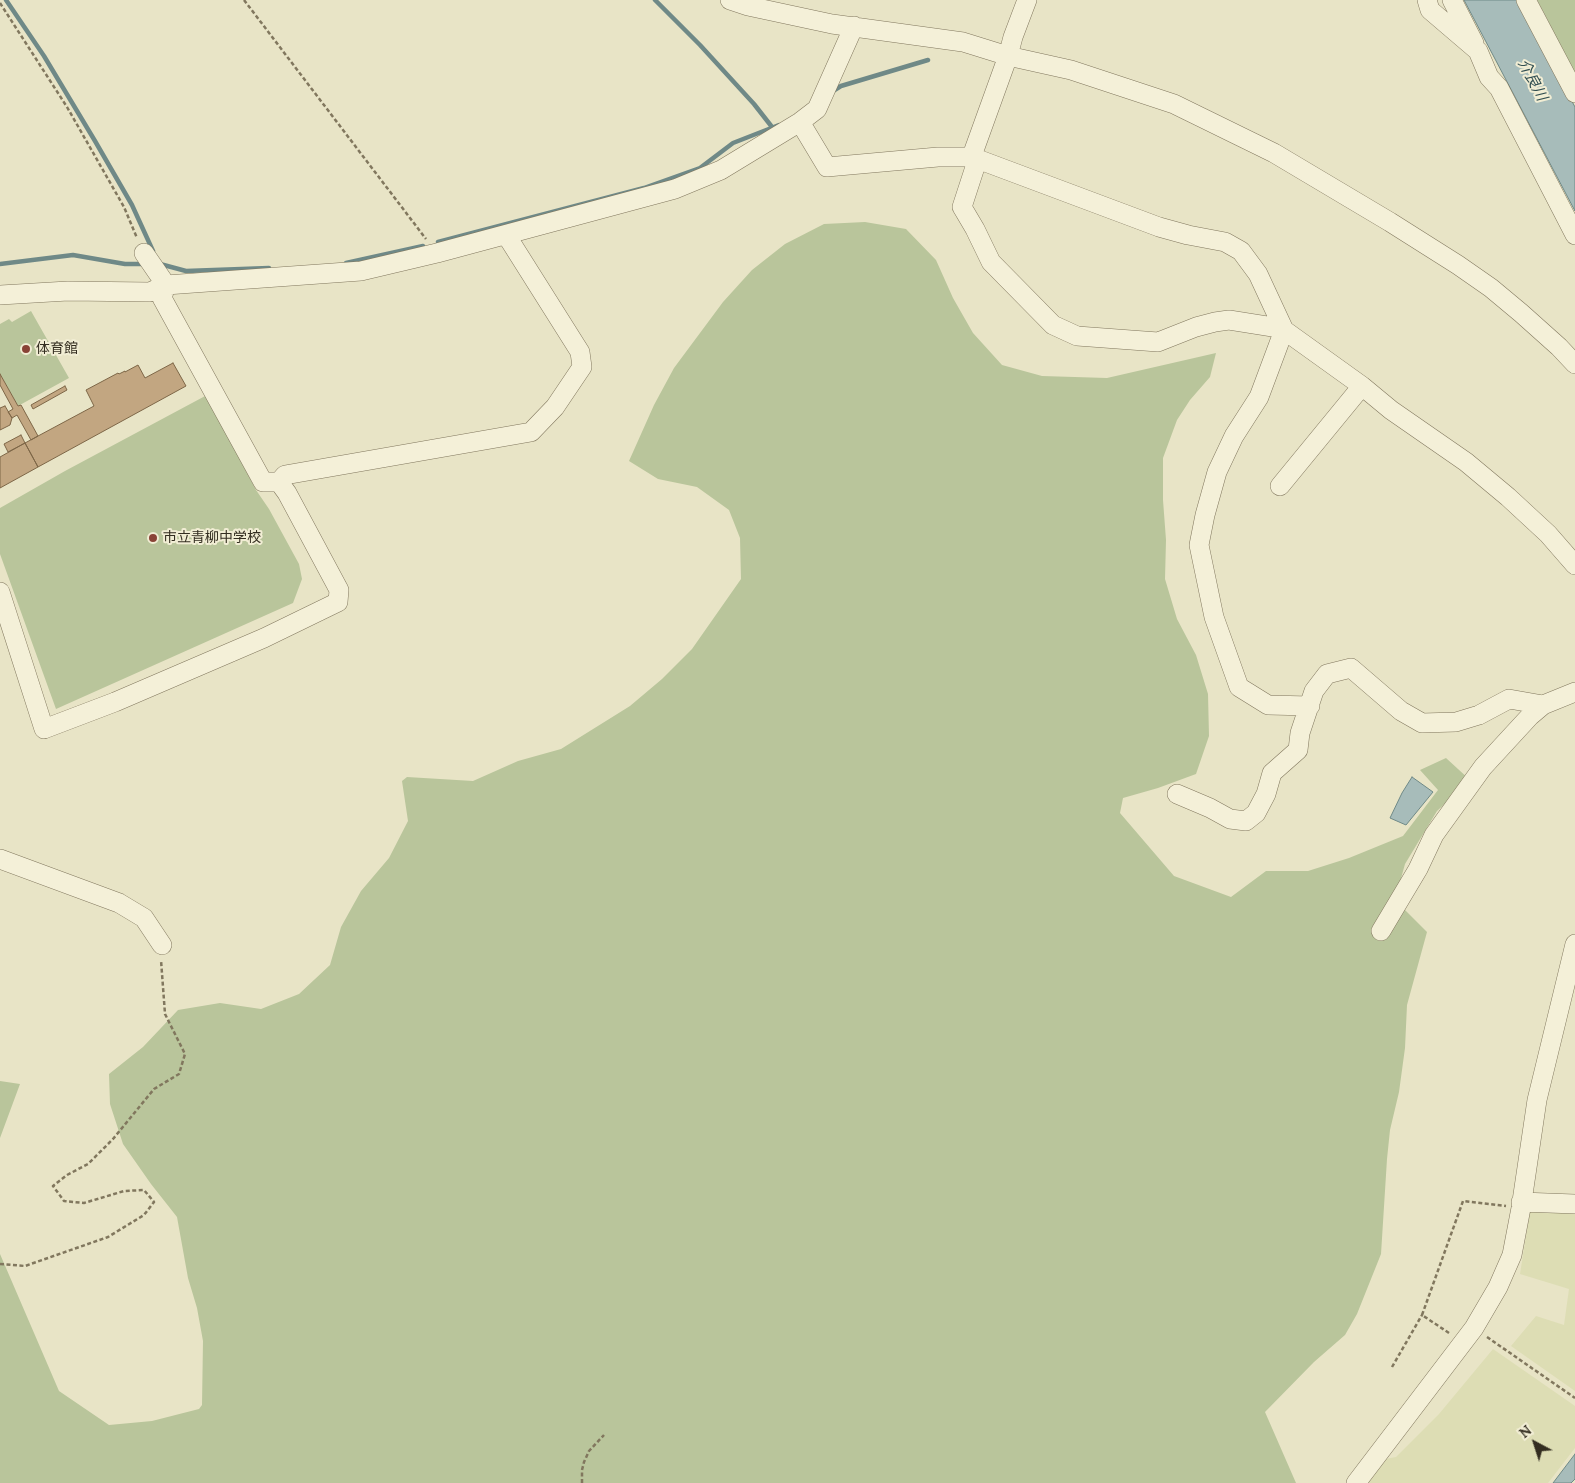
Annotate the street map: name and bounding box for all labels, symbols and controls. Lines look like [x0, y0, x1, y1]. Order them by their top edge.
water label: 介良川 [1513, 56, 1551, 104]
place label: 体育館 [36, 341, 78, 357]
marker: 体育館 [20, 343, 32, 355]
place label: 市立青柳中学校 [163, 530, 261, 546]
marker: 市立青柳中学校 [147, 532, 159, 544]
north arrow [1510, 1418, 1560, 1468]
text: N [1515, 1421, 1535, 1442]

